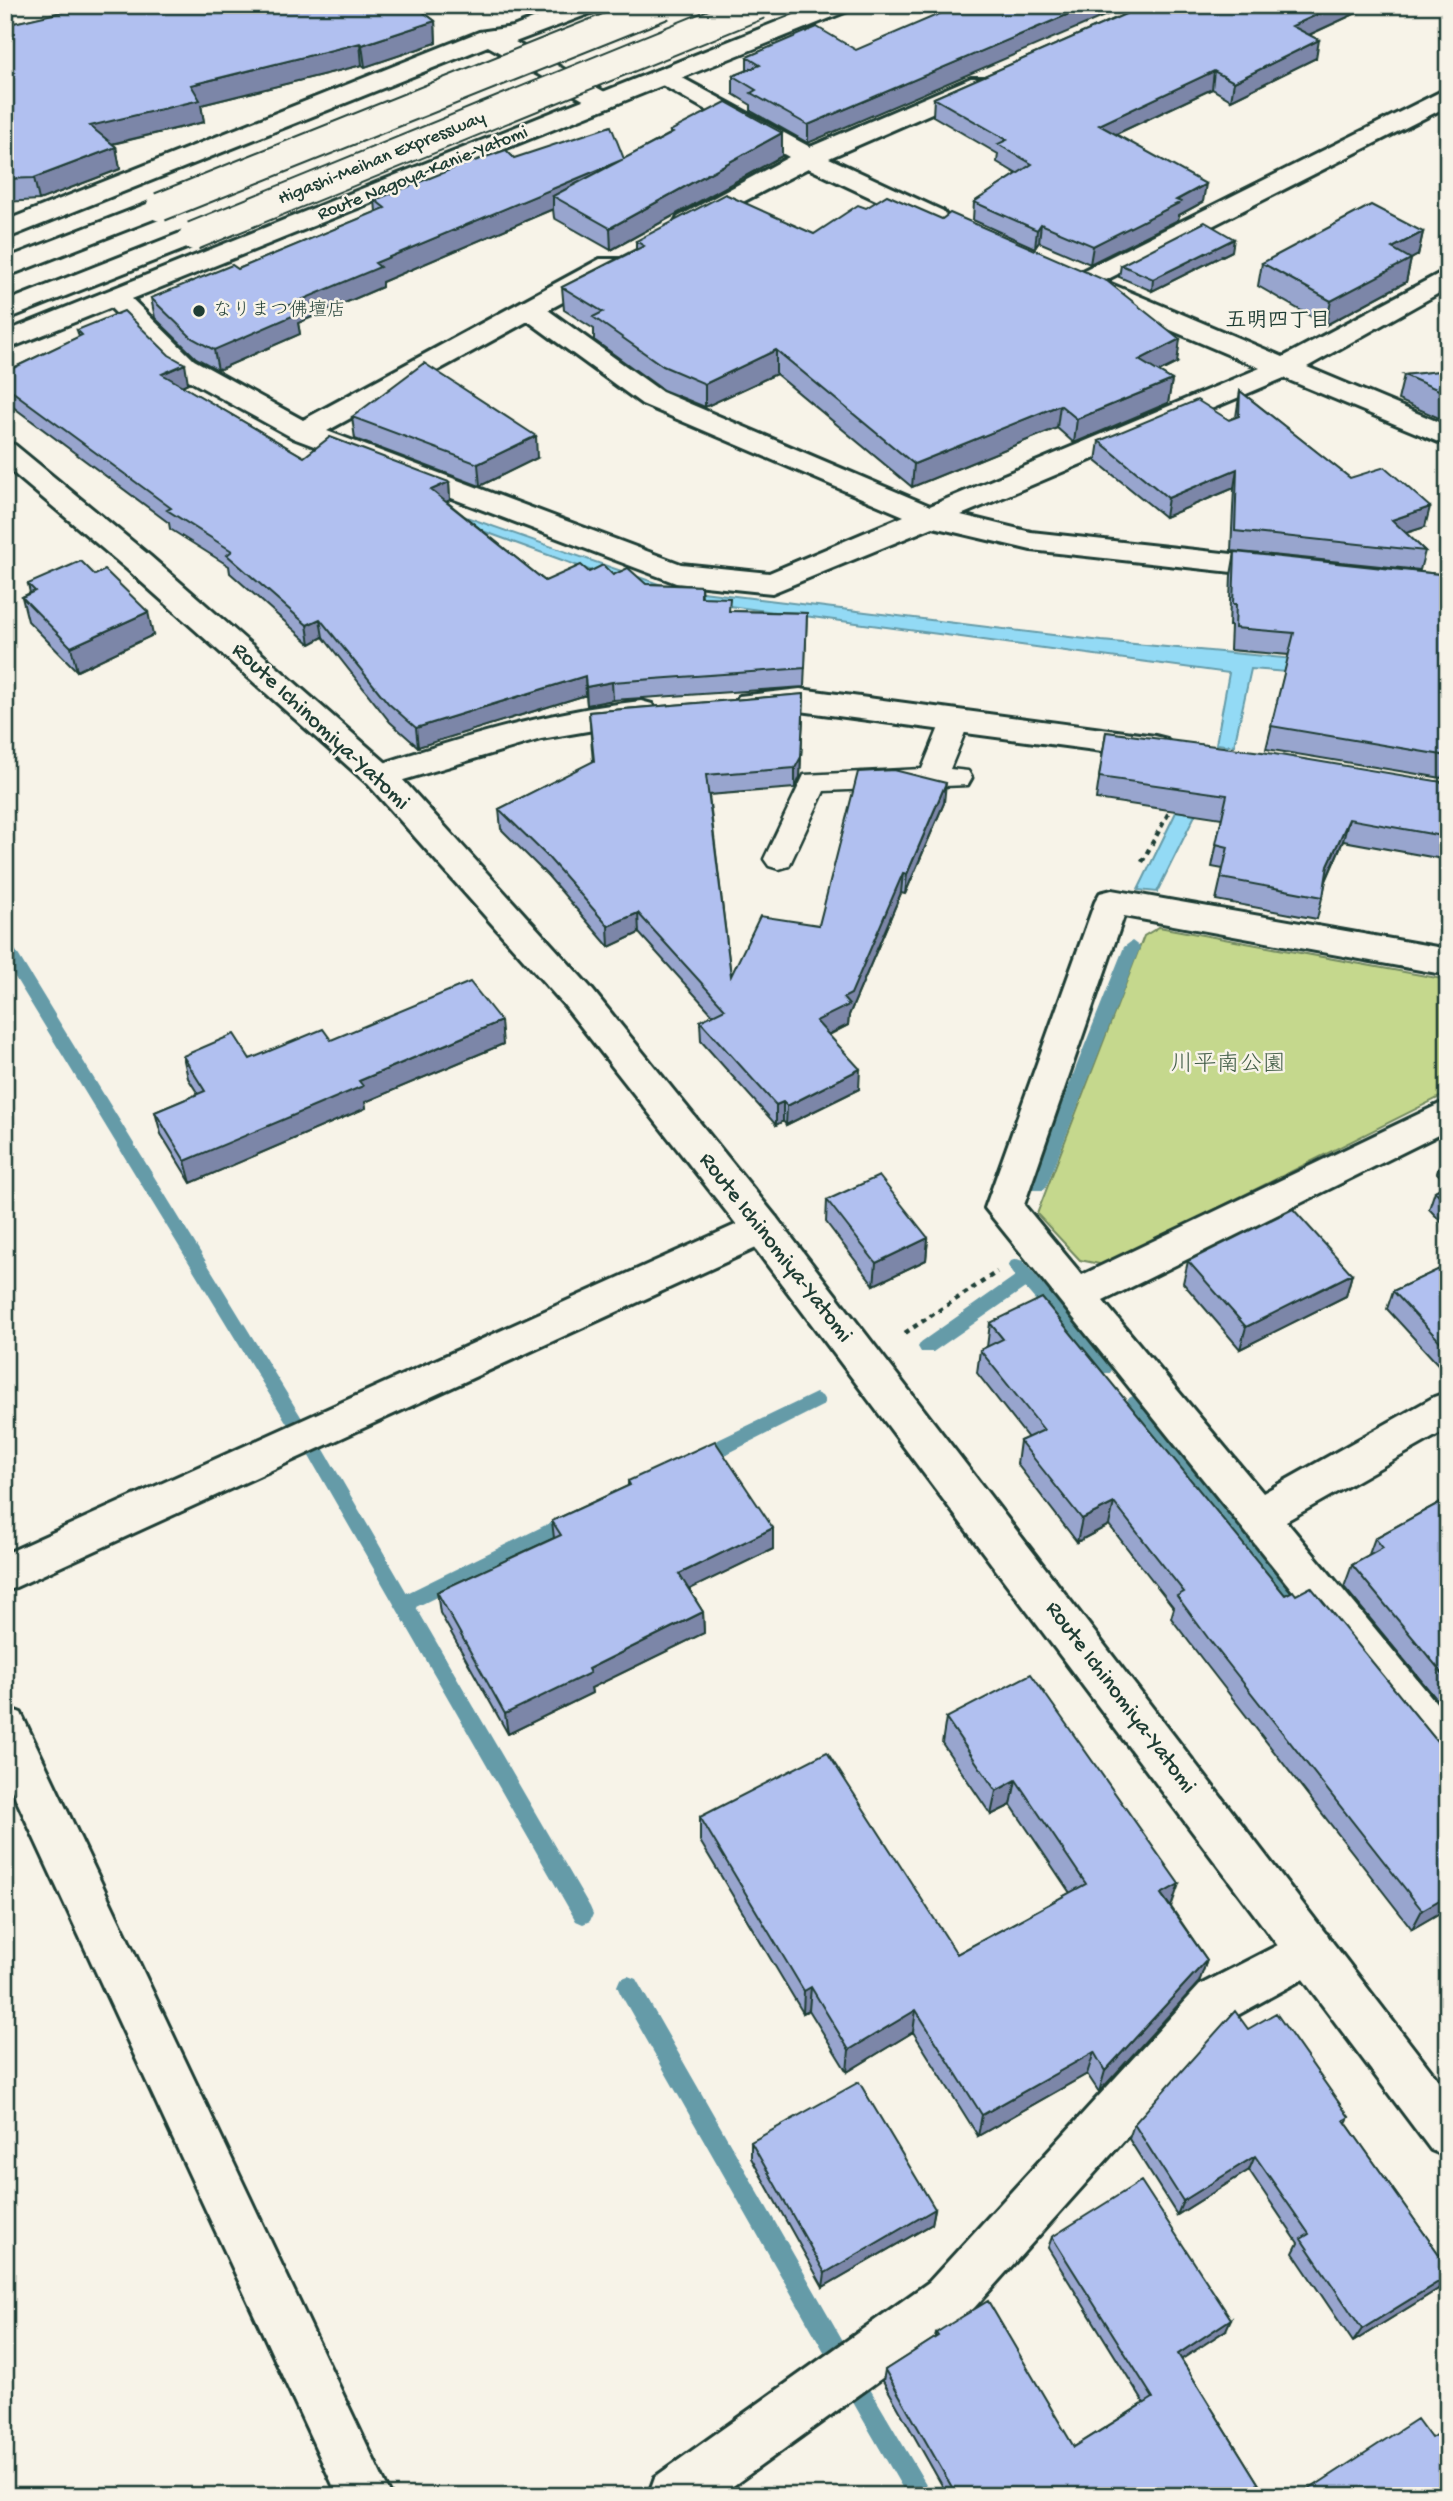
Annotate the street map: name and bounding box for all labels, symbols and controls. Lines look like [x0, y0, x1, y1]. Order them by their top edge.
street label: Higashi-Meihan Expressway [275, 107, 490, 211]
street label: Route Nagoya-Kanie-Yatomi [314, 121, 532, 227]
place label: なりまつ佛壇店 [213, 299, 346, 323]
marker: なりまつ佛壇店 [191, 303, 207, 319]
district label: 五明四丁目 [1226, 310, 1331, 335]
street label: Route Ichinomiya-Yatomi [225, 637, 415, 817]
park label: 川平南公園 [1171, 1051, 1286, 1079]
street label: Route Ichinomiya-Yatomi [692, 1148, 858, 1348]
street label: Route Ichinomiya-Yatomi [1039, 1597, 1201, 1799]

